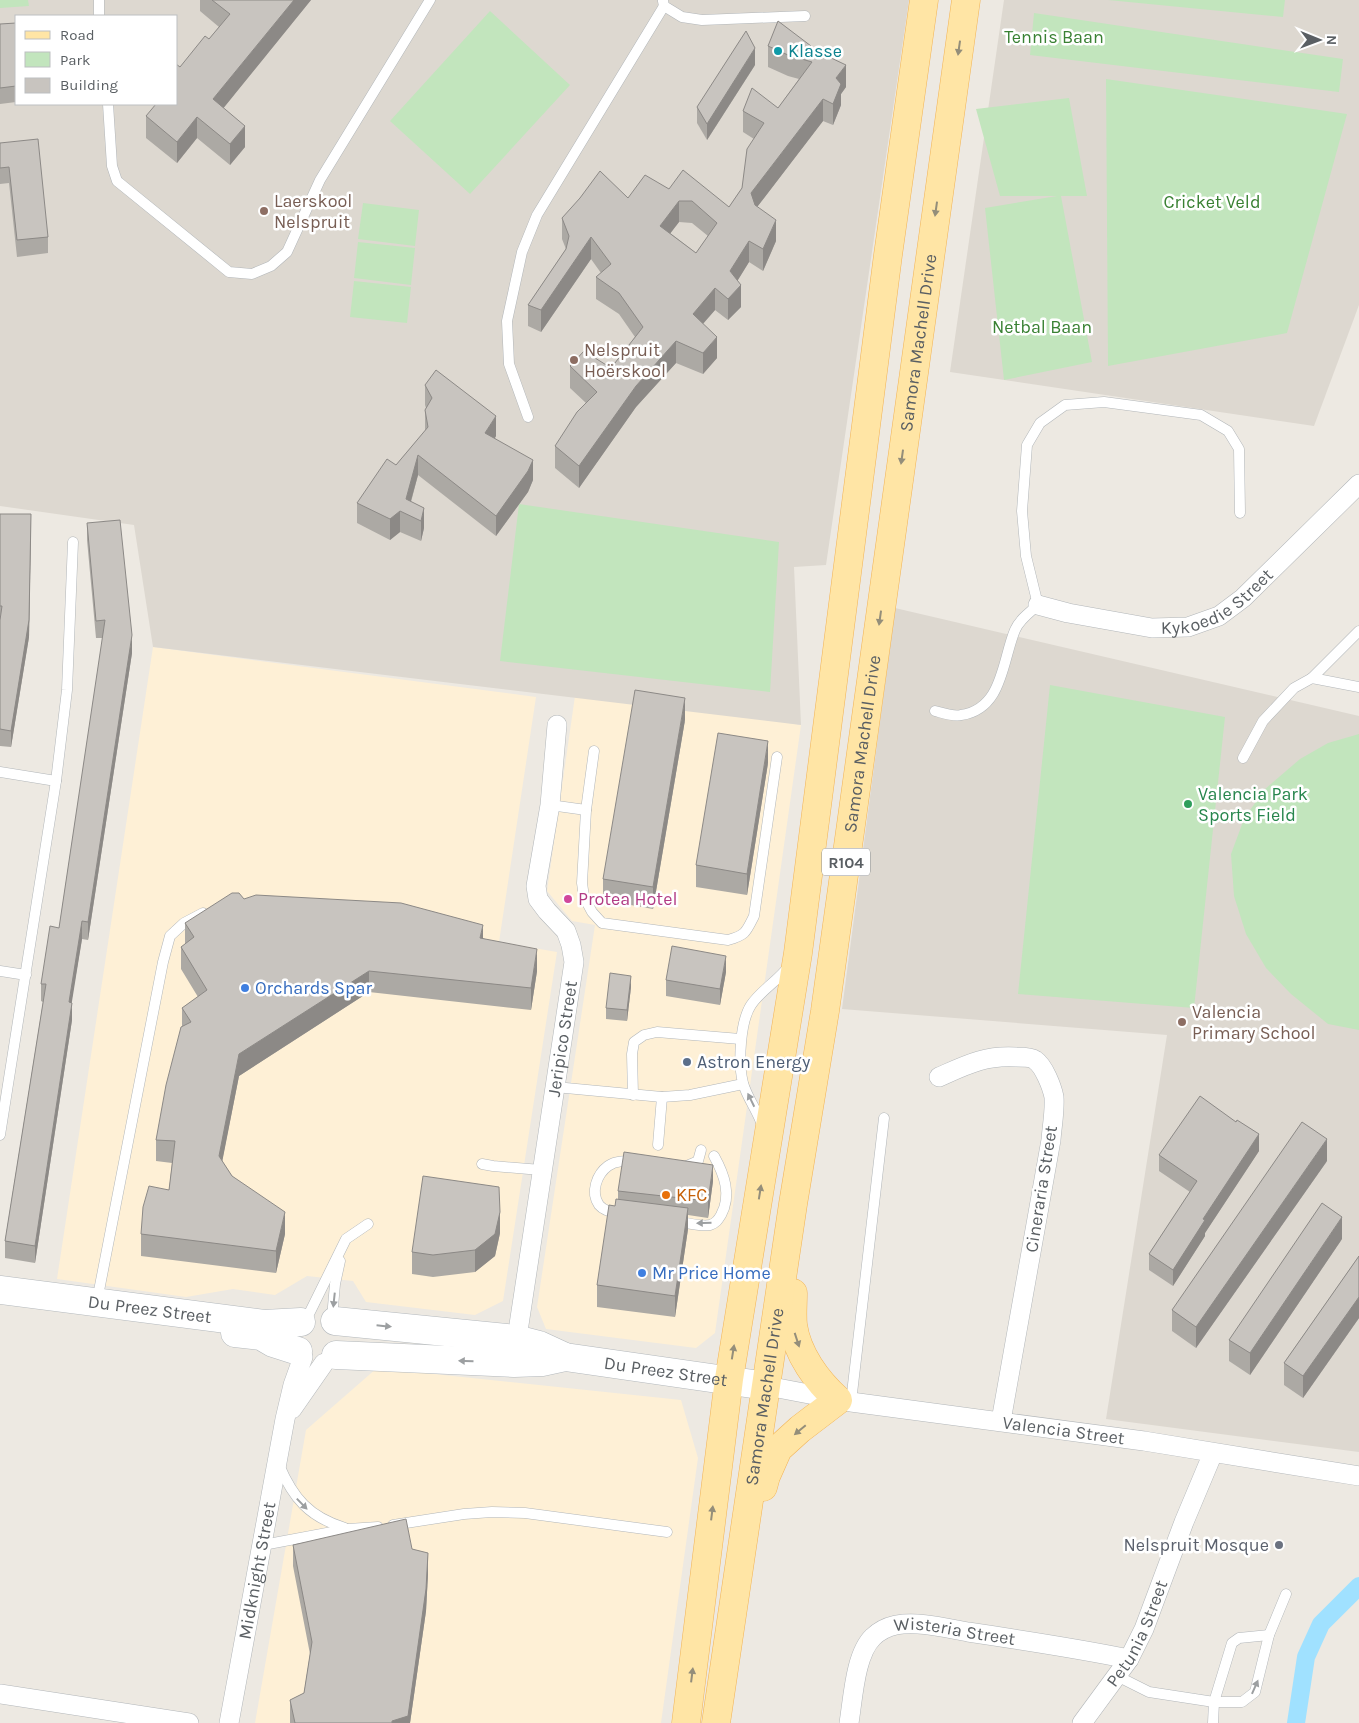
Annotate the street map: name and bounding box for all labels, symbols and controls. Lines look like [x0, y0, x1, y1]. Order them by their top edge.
legend [15, 15, 178, 105]
north arrow [1294, 15, 1344, 65]
text: Road [60, 26, 95, 44]
park label: Tennis Baan [1004, 26, 1104, 48]
text: N [1323, 35, 1340, 45]
place label: Klasse [788, 40, 842, 62]
one-way arrow [955, 41, 963, 57]
marker: Klasse [772, 45, 784, 57]
text: Park [60, 51, 90, 69]
text: Building [60, 76, 118, 94]
place label: Laerskool Nelspruit [274, 190, 352, 233]
park label: Cricket Veld [1163, 191, 1261, 213]
one-way arrow [932, 201, 940, 217]
marker: Laerskool Nelspruit [258, 205, 270, 217]
street label: Samora Machell Drive [895, 252, 941, 433]
park label: Netbal Baan [992, 316, 1092, 338]
place label: Nelspruit Hoërskool [584, 339, 666, 382]
marker: Nelspruit Hoërskool [568, 354, 580, 366]
one-way arrow [898, 449, 906, 465]
street label: Kykoedie Street [1161, 564, 1278, 639]
one-way arrow [875, 610, 883, 626]
street label: Samora Machell Drive [839, 654, 886, 834]
place label: Valencia Park Sports Field [1198, 783, 1308, 826]
marker: Valencia Park Sports Field [1182, 798, 1194, 810]
road number: R104 [822, 849, 870, 876]
place label: Protea Hotel [578, 888, 677, 910]
marker: Protea Hotel [562, 893, 574, 905]
place label: Orchards Spar [255, 977, 372, 999]
street label: Jeripico Street [543, 979, 582, 1098]
marker: Orchards Spar [239, 982, 251, 994]
place label: Valencia Primary School [1192, 1001, 1316, 1044]
marker: Valencia Primary School [1176, 1016, 1188, 1028]
place label: Astron Energy [697, 1051, 811, 1073]
marker: Astron Energy [681, 1056, 693, 1068]
one-way arrow [747, 1093, 755, 1107]
street label: Cineraria Street [1020, 1124, 1062, 1254]
place label: KFC [676, 1184, 707, 1206]
one-way arrow [756, 1184, 764, 1200]
marker: KFC [660, 1189, 672, 1201]
one-way arrow [696, 1220, 712, 1228]
place label: Mr Price Home [652, 1262, 771, 1284]
marker: Mr Price Home [636, 1267, 648, 1279]
street label: Du Preez Street [87, 1290, 213, 1328]
one-way arrow [330, 1292, 338, 1308]
street label: Samora Machell Drive [740, 1306, 788, 1487]
one-way arrow [376, 1322, 392, 1330]
one-way arrow [794, 1333, 802, 1348]
one-way arrow [730, 1344, 738, 1360]
street label: Du Preez Street [603, 1352, 729, 1391]
one-way arrow [457, 1356, 473, 1364]
street label: Valencia Street [1001, 1411, 1126, 1449]
one-way arrow [794, 1424, 806, 1435]
one-way arrow [296, 1498, 308, 1510]
street label: Midknight Street [234, 1500, 281, 1641]
one-way arrow [708, 1505, 716, 1521]
place label: Nelspruit Mosque [1123, 1534, 1269, 1556]
marker: Nelspruit Mosque [1273, 1539, 1285, 1551]
street label: Petunia Street [1101, 1577, 1172, 1691]
street label: Wisteria Street [893, 1612, 1017, 1650]
one-way arrow [688, 1666, 696, 1682]
one-way arrow [1250, 1680, 1259, 1695]

